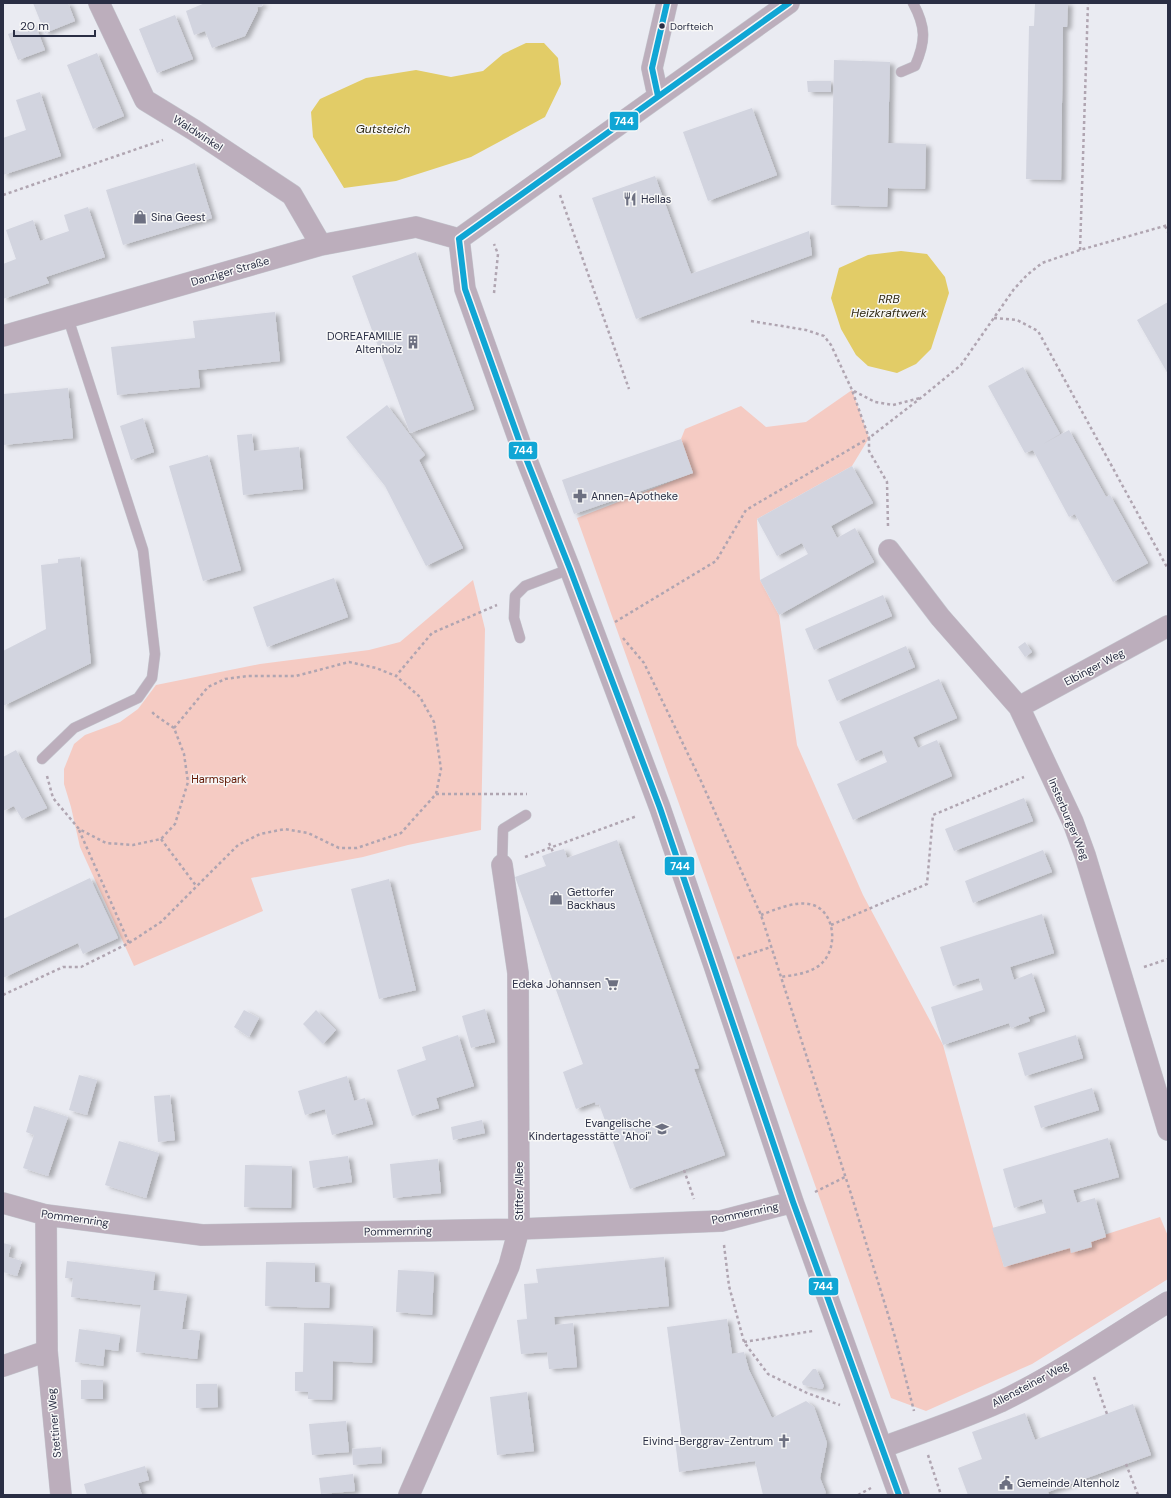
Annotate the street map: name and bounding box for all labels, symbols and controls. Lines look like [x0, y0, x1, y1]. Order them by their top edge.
scale bar [14, 12, 95, 38]
text: 20 m [20, 18, 49, 34]
place label: Dorfteich [670, 20, 713, 33]
marker: Dorfteich [657, 21, 667, 31]
line badge: 744 [609, 111, 639, 131]
street label: Waldwinkel [170, 112, 226, 154]
text: 744 [614, 114, 634, 128]
water label: Gutsteich [356, 121, 410, 137]
restaurant icon: Hellas [622, 191, 638, 207]
place label: Hellas [641, 192, 671, 206]
shop icon: Sina Geest [132, 209, 148, 225]
place label: Sina Geest [151, 210, 206, 224]
street label: Danziger Straße [189, 253, 271, 289]
water label: RRB Heizkraftwerk [851, 291, 928, 321]
place label: DOREAFAMILIE Altenholz [327, 329, 402, 356]
building icon: DOREAFAMILIE Altenholz [405, 334, 421, 350]
line badge: 744 [508, 441, 538, 460]
text: 744 [513, 443, 533, 457]
pharmacy icon: Annen-Apotheke [572, 488, 588, 504]
place label: Annen-Apotheke [591, 489, 678, 503]
street label: Elbinger Weg [1062, 645, 1126, 689]
park label: Harmspark [191, 772, 247, 786]
street label: Insterburger Weg [1045, 776, 1093, 862]
line badge: 744 [664, 856, 695, 876]
text: 744 [670, 859, 690, 873]
place label: Gettorfer Backhaus [567, 885, 616, 912]
shop icon: Gettorfer Backhaus [548, 890, 564, 906]
supermarket icon: Edeka Johannsen [604, 976, 620, 992]
place label: Edeka Johannsen [512, 977, 601, 991]
place label: Evangelische Kindertagesstätte "Ahoi" [529, 1116, 651, 1143]
school or university icon: Evangelische Kindertagesstätte "Ahoi" [654, 1121, 670, 1137]
street label: Stifter Allee [512, 1161, 526, 1221]
street label: Pommernring [710, 1199, 780, 1227]
street label: Pommernring [40, 1206, 110, 1230]
street label: Pommernring [364, 1223, 432, 1239]
line badge: 744 [808, 1277, 839, 1296]
text: 744 [813, 1279, 833, 1293]
street label: Allensteiner Weg [989, 1358, 1071, 1410]
street label: Stettiner Weg [44, 1388, 64, 1458]
church icon: Eivind-Berggrav-Zentrum [776, 1433, 792, 1449]
place label: Eivind-Berggrav-Zentrum [643, 1434, 773, 1448]
public building icon: Gemeinde Altenholz [998, 1475, 1014, 1491]
place label: Gemeinde Altenholz [1017, 1476, 1119, 1490]

